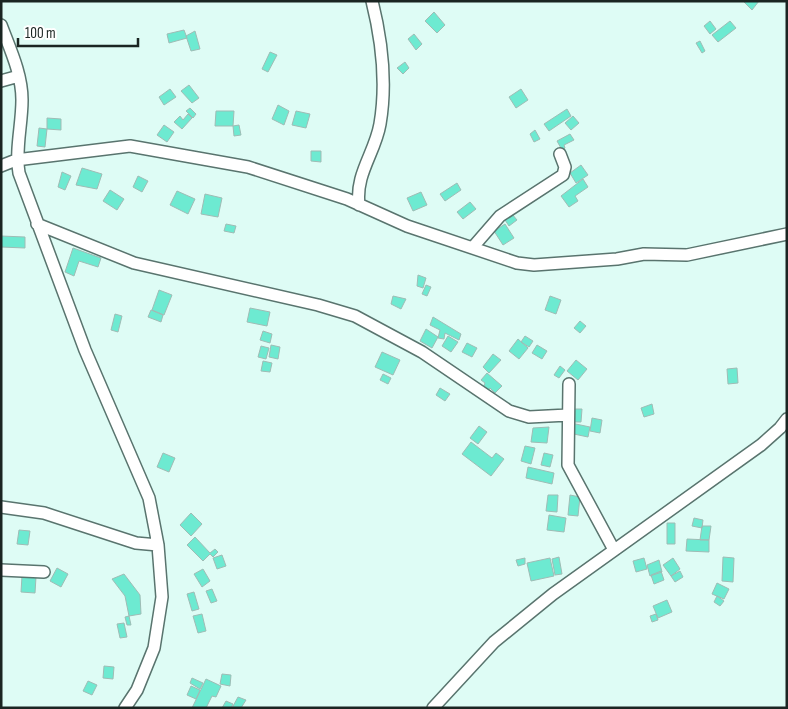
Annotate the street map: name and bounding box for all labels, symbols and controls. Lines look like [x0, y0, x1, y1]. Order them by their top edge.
scale bar [18, 15, 138, 47]
text: 100 m [25, 24, 56, 43]

